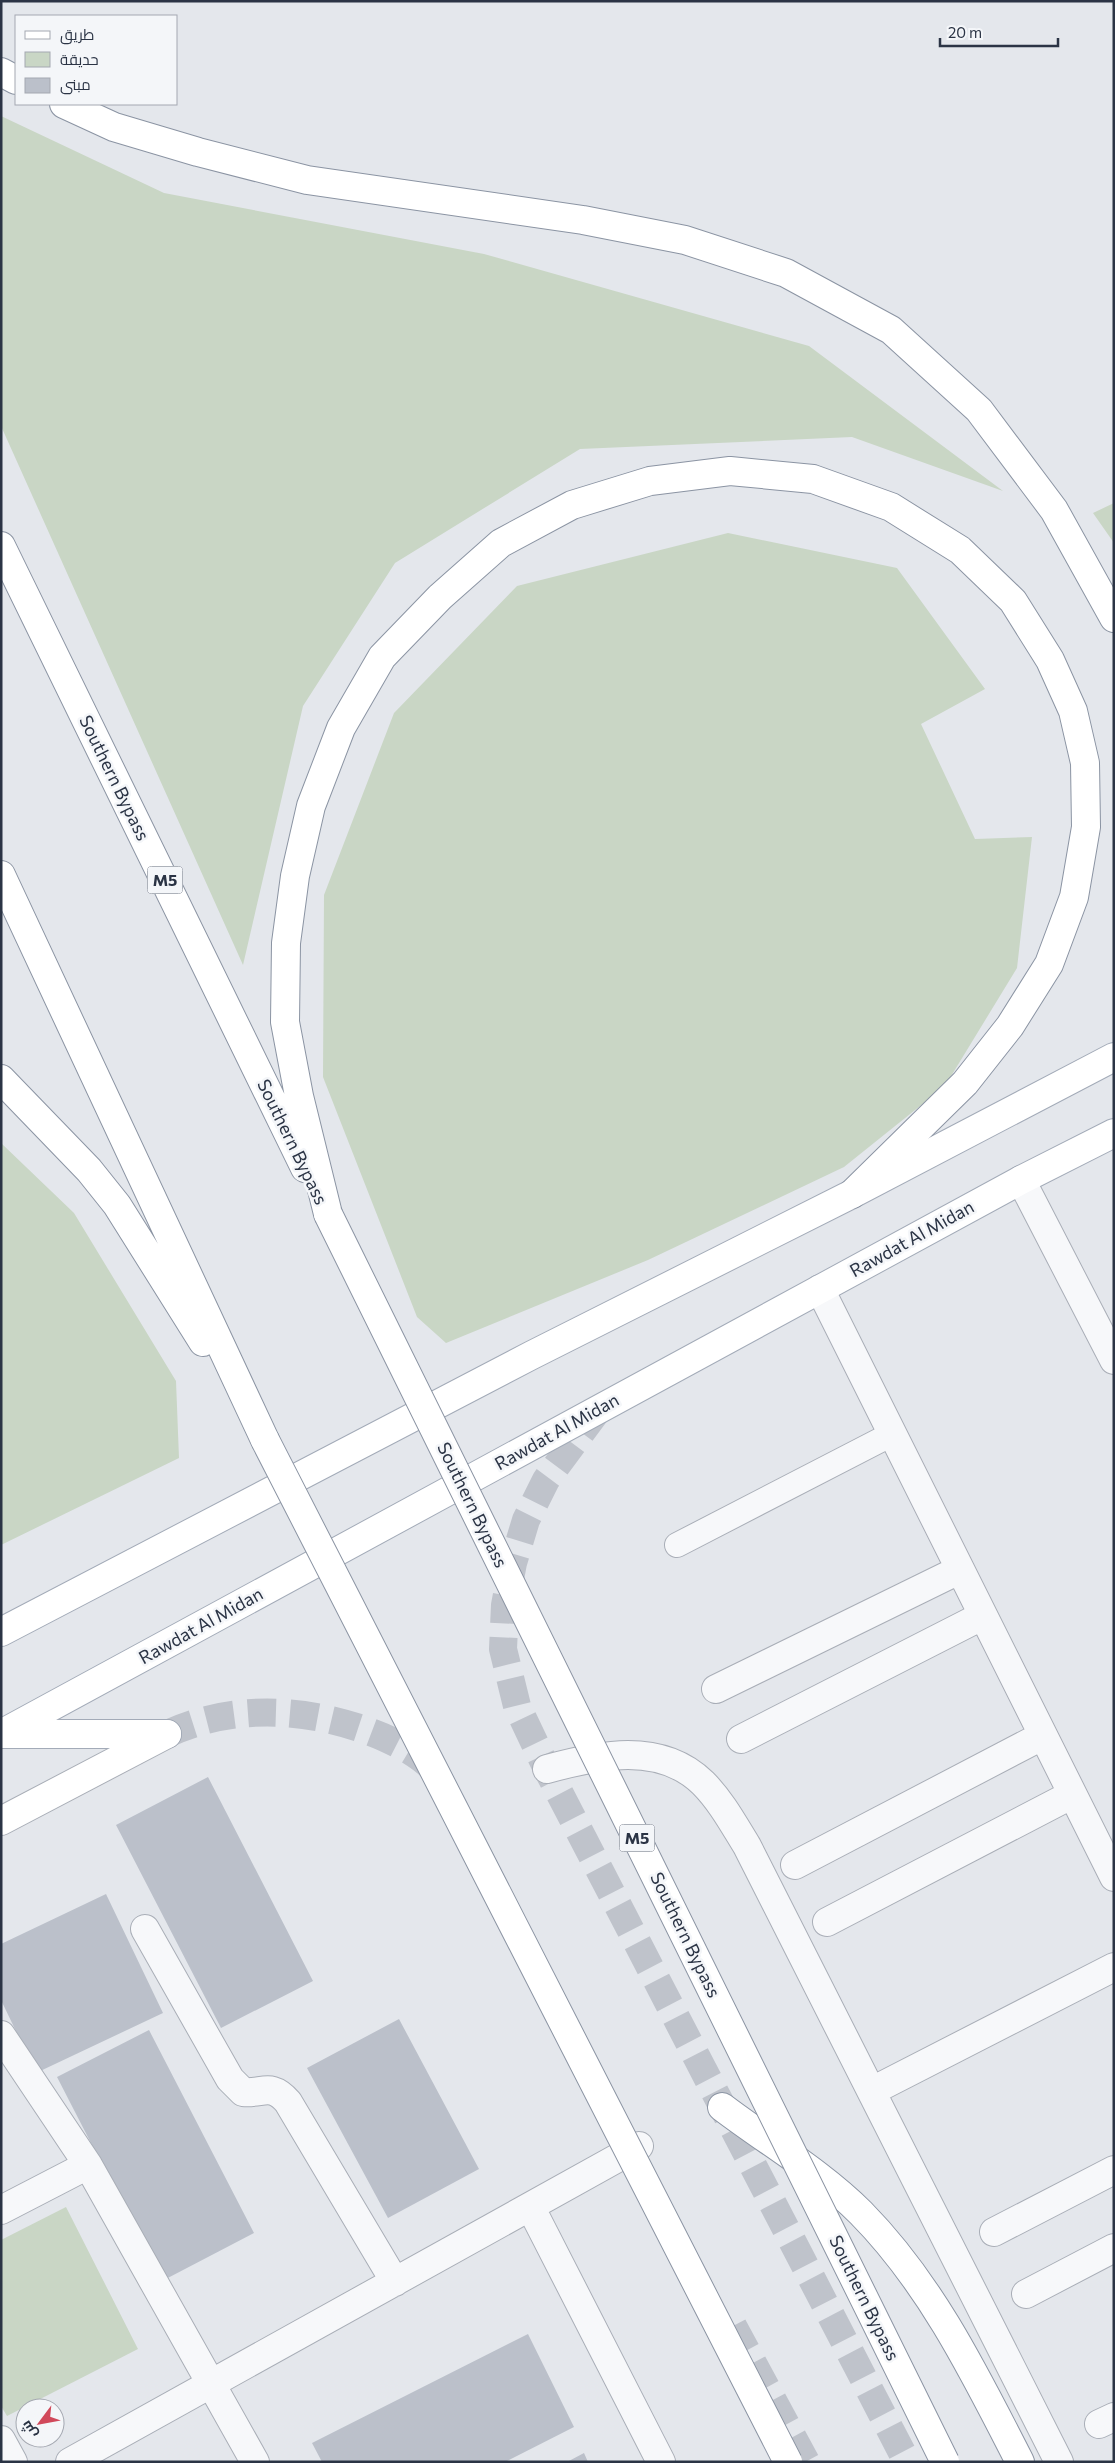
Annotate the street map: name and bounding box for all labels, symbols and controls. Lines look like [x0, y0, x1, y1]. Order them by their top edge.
legend [15, 15, 178, 105]
scale bar [940, 15, 1058, 47]
text: 20 m [948, 23, 982, 41]
text: طريق [60, 25, 94, 45]
text: حديقة [60, 50, 99, 68]
text: مبنى [60, 75, 91, 95]
street label: Southern Bypass [75, 711, 155, 844]
road number: M5 [148, 866, 182, 894]
street label: Southern Bypass [253, 1075, 333, 1208]
street label: Rawdat Al Midan [846, 1195, 977, 1281]
street label: Rawdat Al Midan [491, 1388, 622, 1474]
street label: Southern Bypass [433, 1438, 513, 1571]
street label: Rawdat Al Midan [135, 1582, 266, 1668]
road number: M5 [620, 1825, 654, 1852]
street label: Southern Bypass [646, 1868, 726, 2001]
street label: Southern Bypass [825, 2231, 905, 2364]
north arrow [15, 2398, 65, 2448]
text: ش [17, 2417, 41, 2442]

